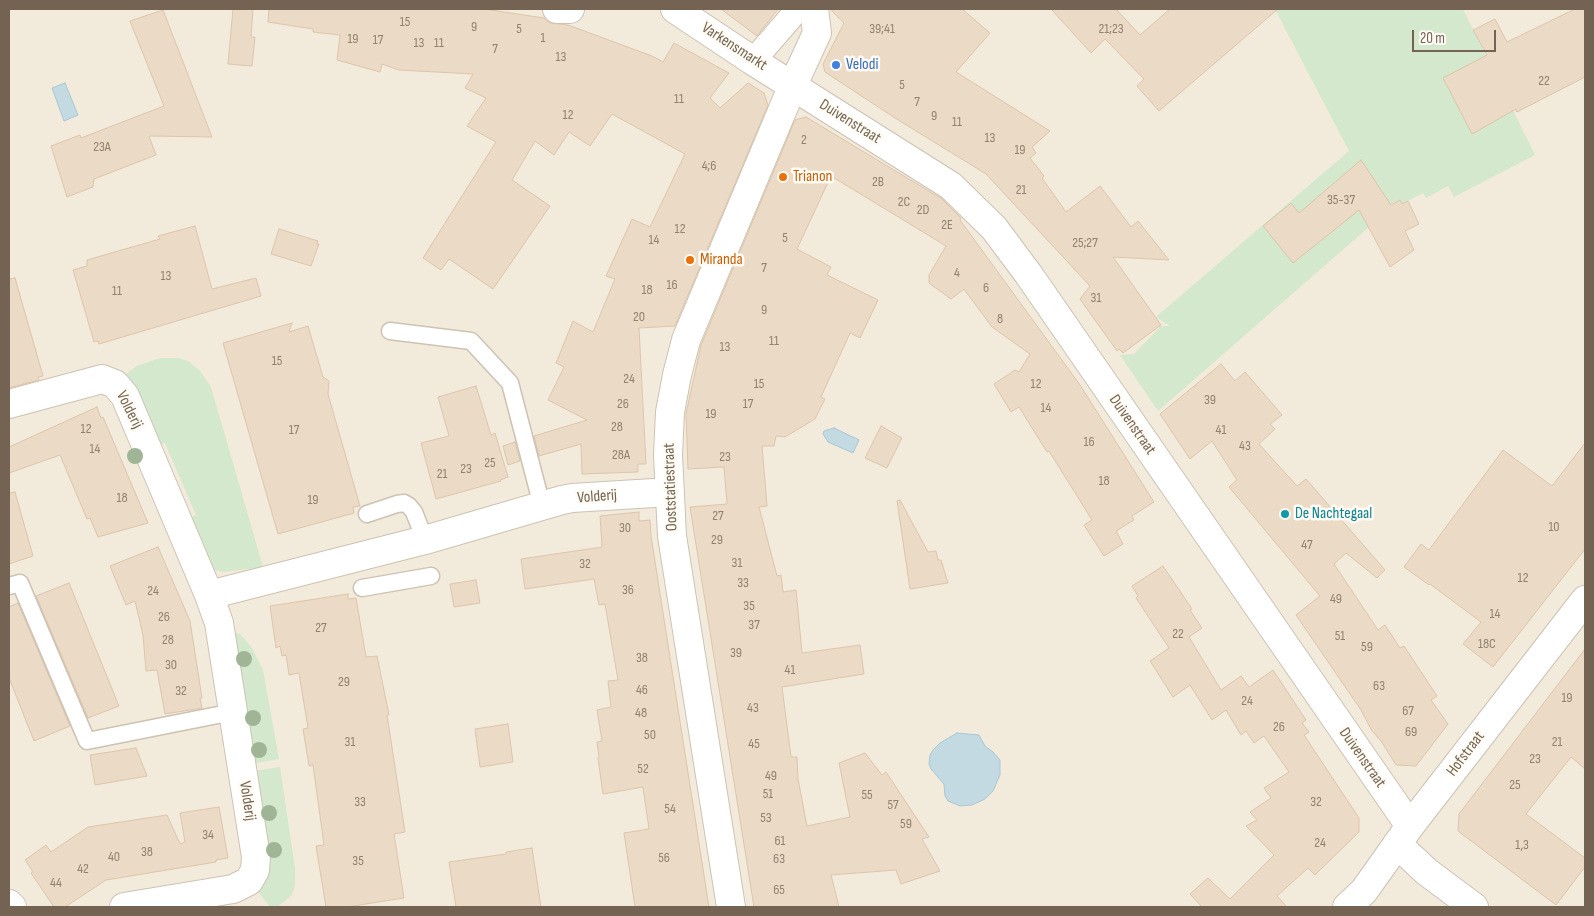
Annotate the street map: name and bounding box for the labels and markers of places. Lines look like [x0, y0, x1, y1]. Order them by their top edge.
place label: Velodi [846, 55, 878, 75]
marker: Velodi [830, 59, 842, 71]
place label: Trianon [793, 167, 832, 187]
marker: Trianon [777, 171, 789, 183]
place label: Miranda [700, 250, 743, 270]
marker: Miranda [684, 254, 696, 266]
place label: De Nachtegaal [1295, 504, 1372, 524]
marker: De Nachtegaal [1279, 508, 1291, 520]

